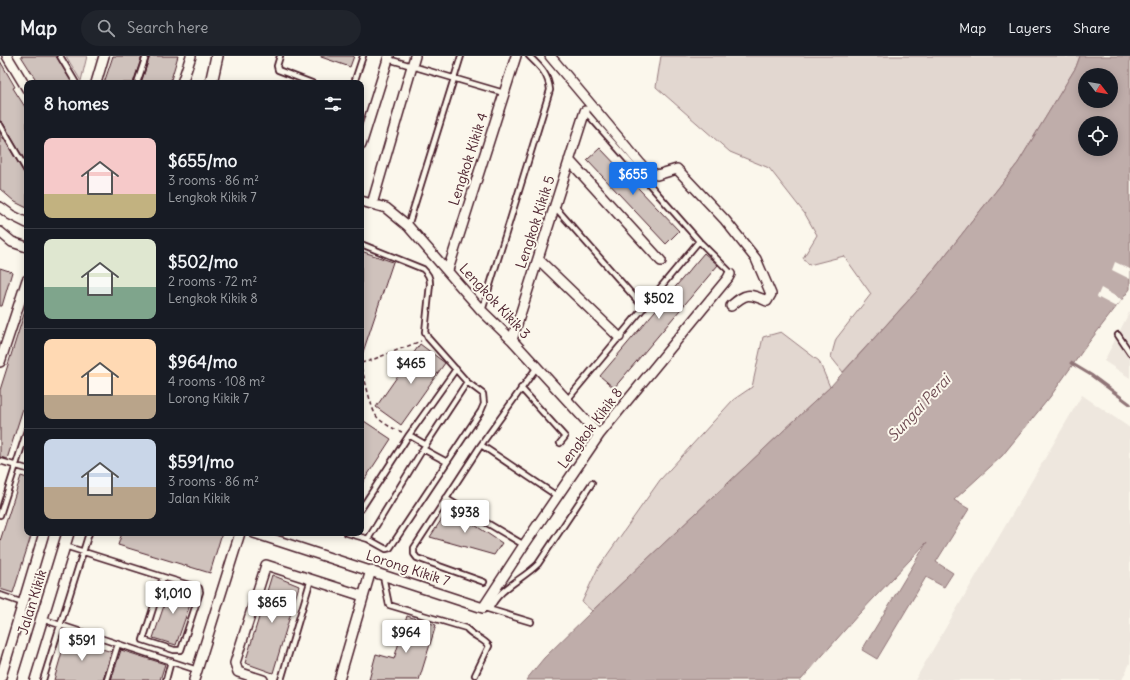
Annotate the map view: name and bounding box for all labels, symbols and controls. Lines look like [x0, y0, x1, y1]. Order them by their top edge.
search box [81, 10, 361, 46]
text: Map [20, 16, 57, 40]
icon: search [95, 17, 117, 39]
text: Search here [127, 18, 208, 37]
text: Map [959, 19, 986, 37]
text: Layers [1008, 19, 1051, 37]
text: Share [1073, 19, 1110, 37]
north arrow [1078, 68, 1118, 108]
map controls [1078, 68, 1118, 156]
text: 8 homes [44, 93, 109, 115]
icon: filters [322, 93, 344, 115]
street label: Lengkok Kikik 4 [445, 110, 491, 208]
button: locate [1078, 116, 1118, 156]
text: $655/mo [168, 150, 237, 172]
icon: home [76, 154, 124, 202]
pin: $655 [609, 162, 657, 196]
text: $655 [618, 166, 648, 183]
text: 3 rooms · 86 m² [168, 172, 259, 189]
street label: Lengkok Kikik 5 [512, 173, 558, 271]
text: Lengkok Kikik 7 [168, 189, 257, 206]
text: $502/mo [168, 251, 238, 273]
icon: home [76, 255, 124, 303]
street label: Lengkok Kikik 3 [456, 260, 535, 342]
text: 2 rooms · 72 m² [168, 273, 257, 290]
pin: $502 [635, 286, 683, 320]
text: Lengkok Kikik 8 [168, 290, 258, 307]
text: $502 [644, 290, 674, 307]
text: $964/mo [168, 351, 237, 373]
pin: $465 [387, 351, 435, 385]
icon: home [76, 355, 124, 403]
text: $465 [396, 355, 426, 372]
water label: Sungai Perai [883, 369, 955, 445]
text: 4 rooms · 108 m² [168, 373, 265, 390]
street label: Lengkok Kikik 8 [554, 384, 626, 472]
text: Lorong Kikik 7 [168, 390, 249, 407]
text: $591/mo [168, 451, 234, 473]
icon: home [76, 455, 124, 503]
text: 3 rooms · 86 m² [168, 473, 259, 490]
text: Jalan Kikik [168, 490, 230, 507]
pin: $938 [441, 500, 489, 534]
text: $938 [450, 504, 480, 521]
street label: Lorong Kikik 7 [364, 546, 452, 590]
street label: Jalan Kikik [14, 567, 50, 637]
pin: $1,010 [140, 581, 206, 615]
text: $1,010 [154, 585, 192, 602]
pin: $865 [248, 590, 296, 624]
text: $865 [257, 594, 287, 611]
pin: $964 [382, 620, 430, 654]
text: $964 [391, 624, 421, 641]
pin: $591 [58, 628, 106, 662]
text: $591 [68, 632, 96, 649]

